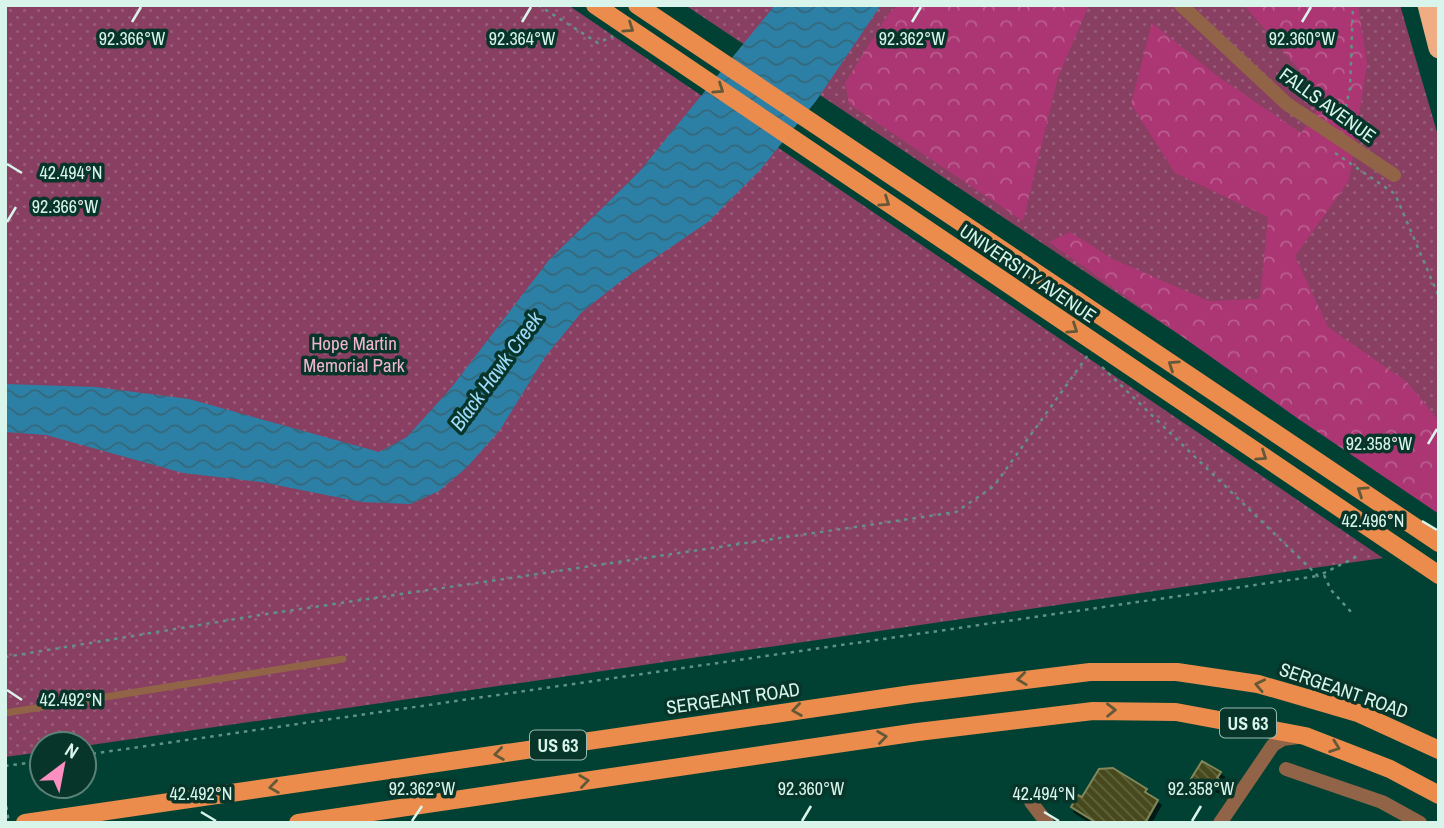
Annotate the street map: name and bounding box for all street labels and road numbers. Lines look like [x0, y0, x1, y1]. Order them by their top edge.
street label: FALLS AVENUE [1275, 61, 1381, 149]
street label: UNIVERSITY AVENUE [955, 218, 1101, 328]
street label: SERGEANT ROAD [1276, 656, 1412, 724]
street label: SERGEANT ROAD [664, 676, 802, 720]
road number: US 63 [1220, 708, 1276, 738]
road number: US 63 [530, 730, 586, 760]

